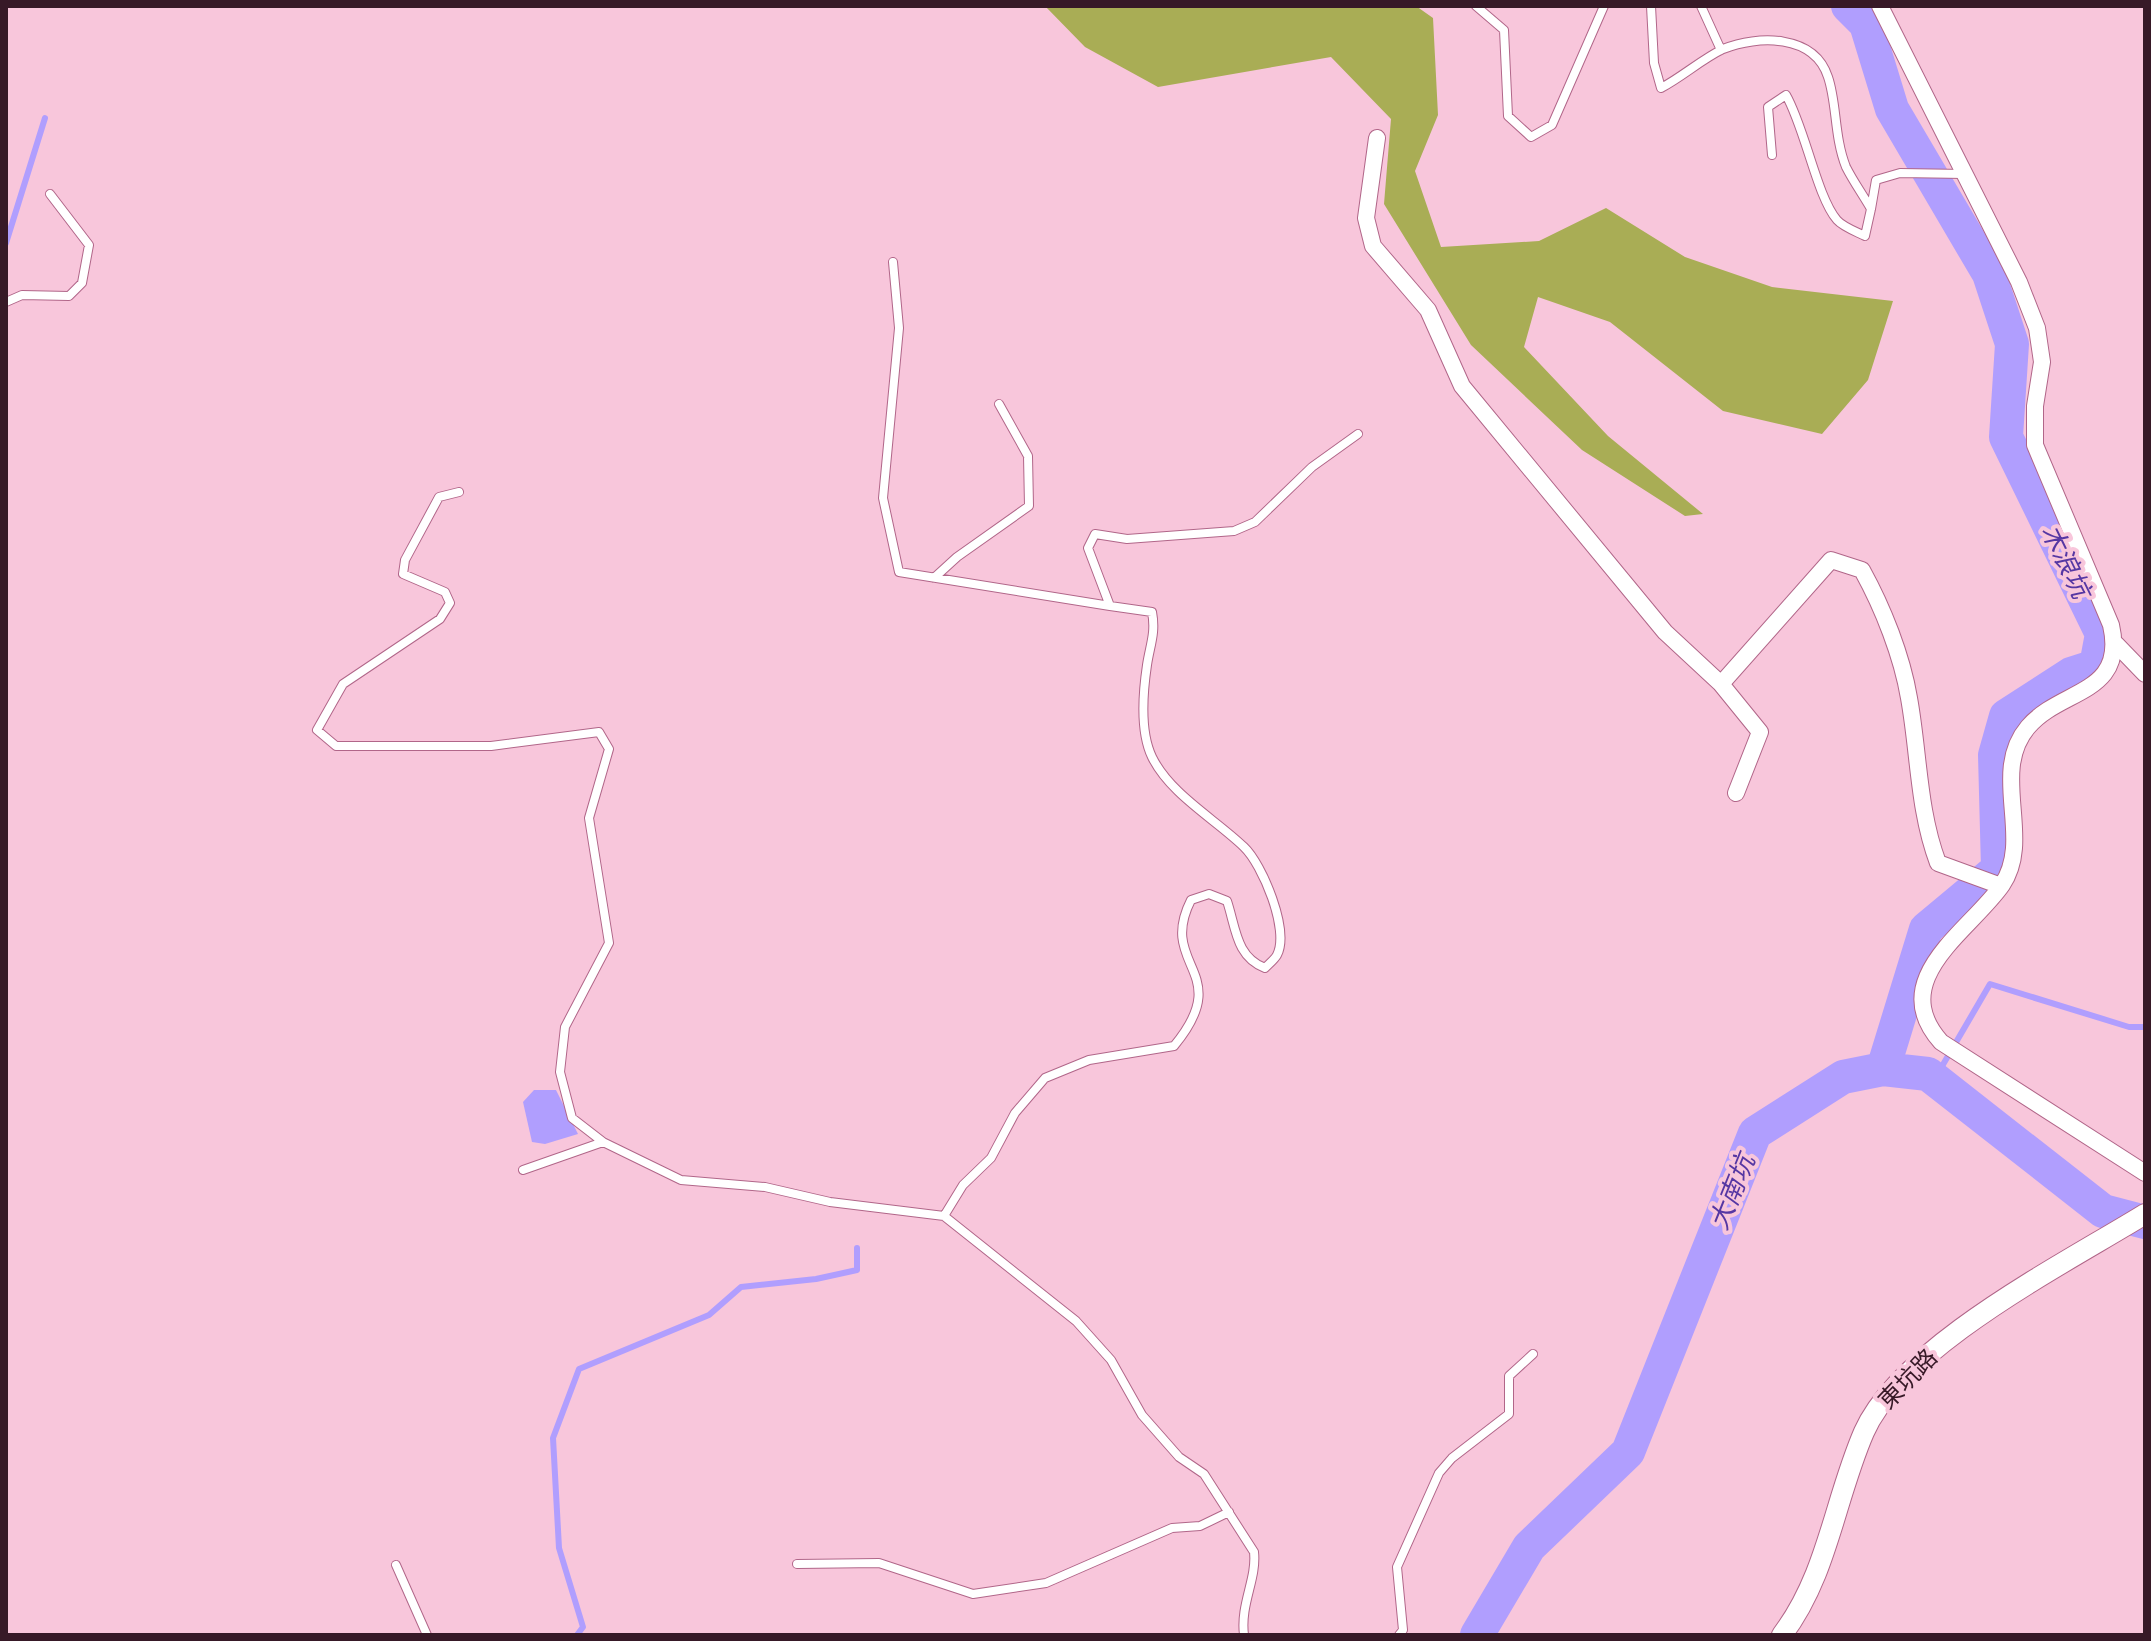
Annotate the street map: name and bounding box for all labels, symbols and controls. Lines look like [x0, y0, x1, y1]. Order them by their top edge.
water label: 木浪坑 [2035, 518, 2100, 606]
water label: 大南坑 [1702, 1146, 1762, 1234]
street label: 東坑路 [1871, 1342, 1942, 1414]

